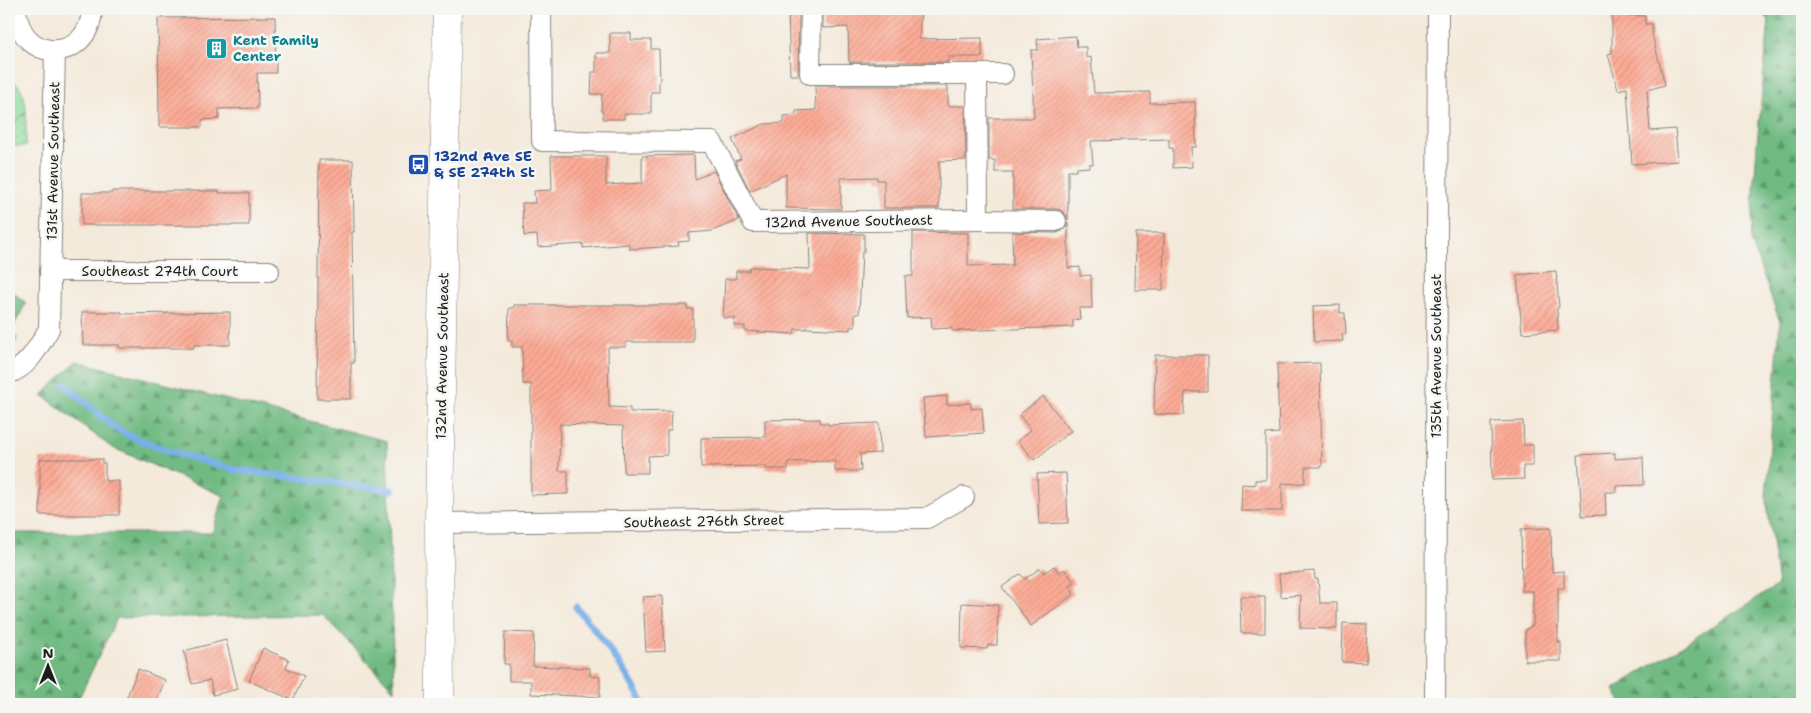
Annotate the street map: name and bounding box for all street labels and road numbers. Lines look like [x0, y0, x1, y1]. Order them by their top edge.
street label: 131st Avenue Southeast [43, 81, 63, 241]
street label: 132nd Avenue Southeast [765, 211, 933, 231]
street label: Southeast 274th Court [82, 262, 238, 280]
street label: 132nd Avenue Southeast [432, 272, 452, 440]
street label: 135th Avenue Southeast [1427, 274, 1445, 438]
street label: Southeast 276th Street [623, 511, 785, 531]

